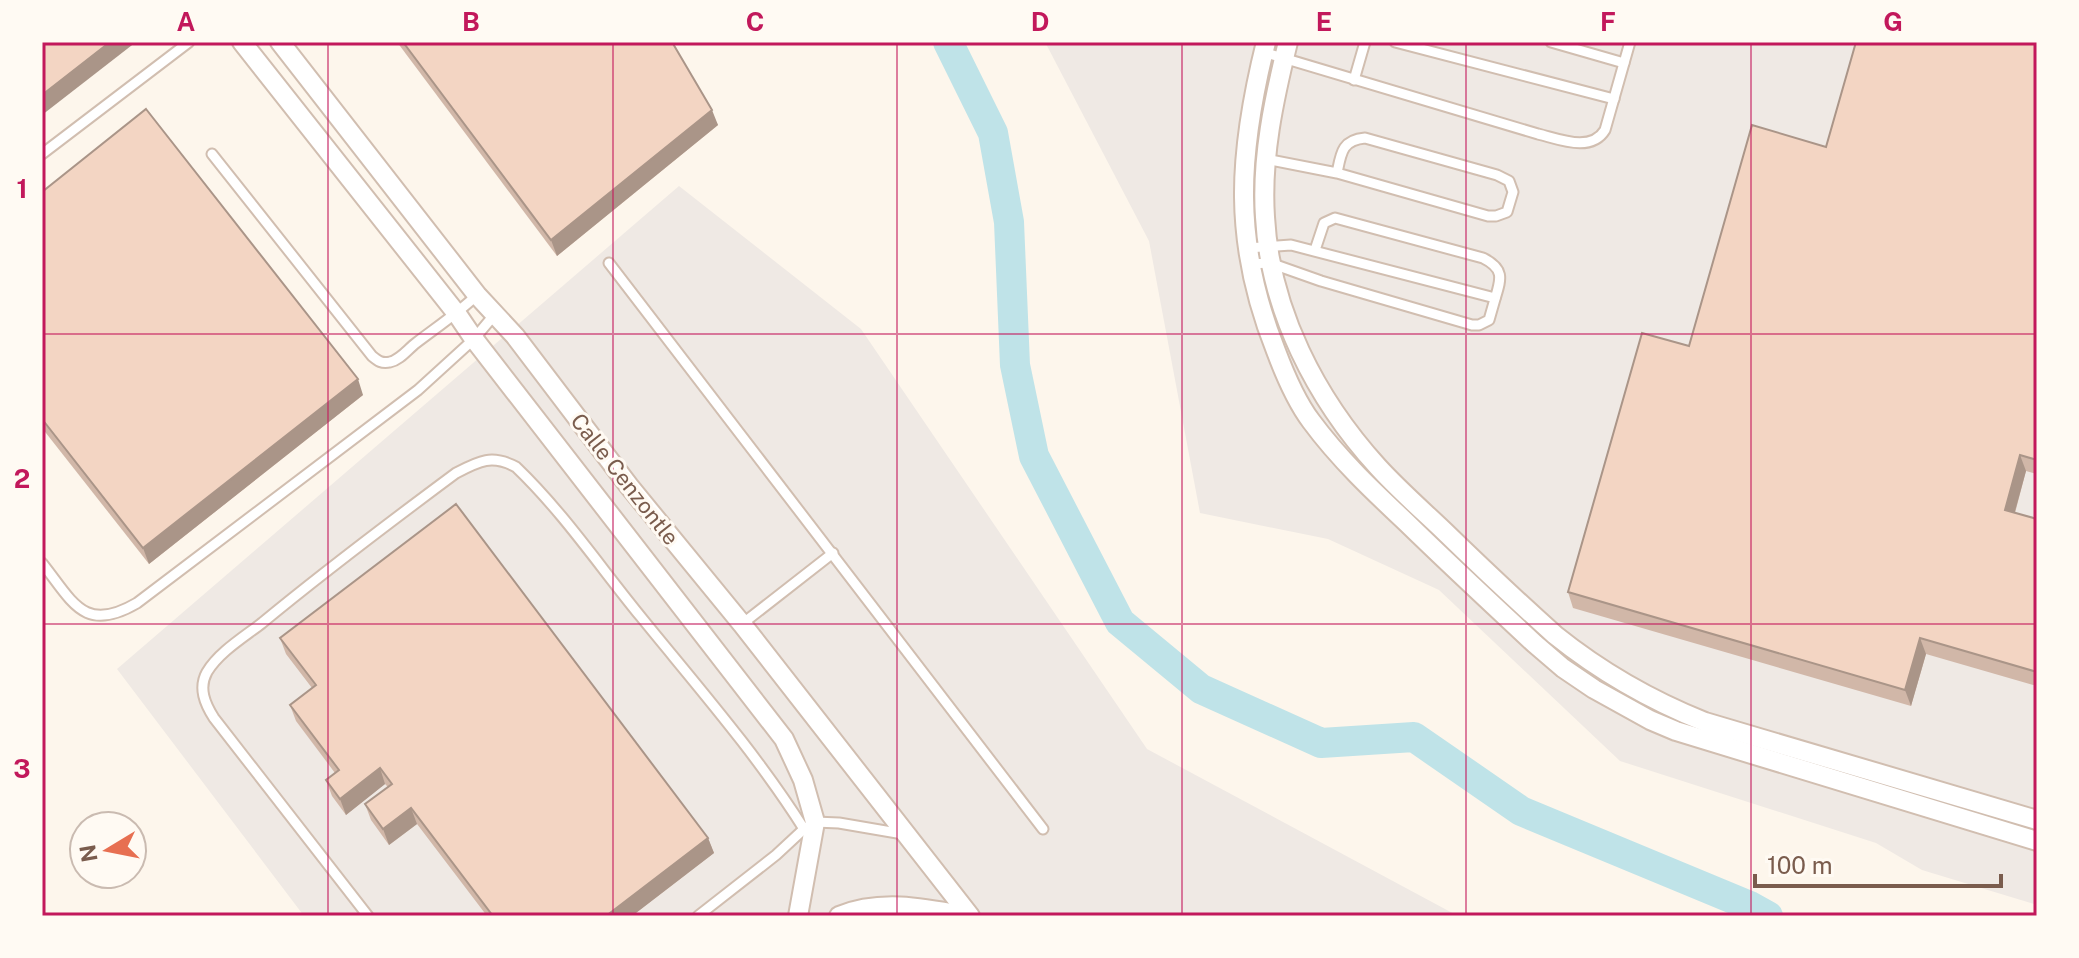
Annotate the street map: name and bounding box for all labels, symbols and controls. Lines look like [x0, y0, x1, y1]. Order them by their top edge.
text: A [177, 6, 196, 37]
text: B [462, 6, 480, 37]
text: C [746, 6, 764, 37]
text: D [1031, 6, 1049, 37]
text: E [1316, 6, 1332, 37]
text: F [1600, 6, 1616, 37]
text: G [1883, 6, 1903, 37]
text: 1 [16, 173, 28, 204]
street label: Calle Cenzontle [566, 408, 684, 550]
text: 2 [14, 463, 30, 494]
text: 3 [13, 753, 31, 784]
north arrow [68, 810, 148, 890]
scale bar [1755, 838, 2001, 888]
text: N [74, 843, 103, 864]
text: 100 m [1767, 851, 1833, 879]

